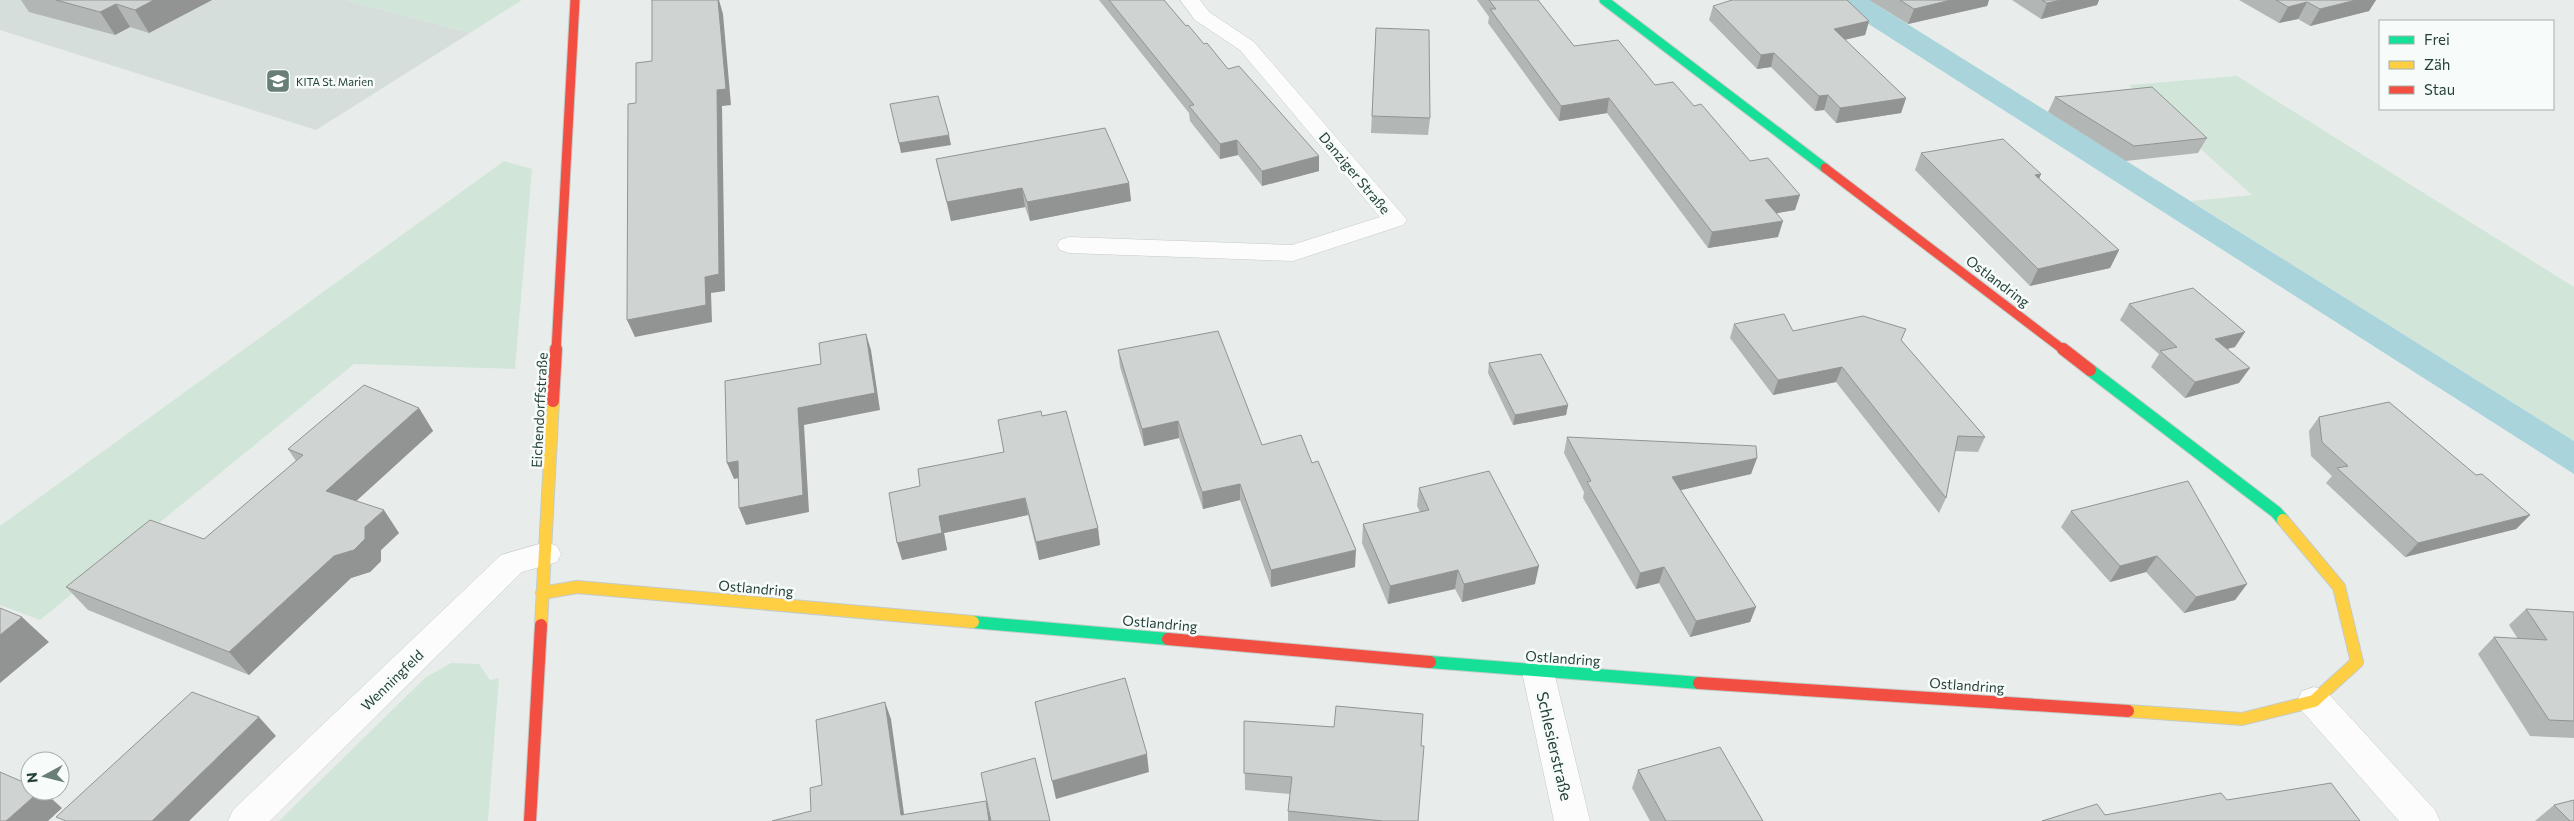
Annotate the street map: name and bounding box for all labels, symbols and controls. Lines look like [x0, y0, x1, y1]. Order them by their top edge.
legend [2379, 20, 2554, 110]
text: Frei [2424, 30, 2450, 48]
text: Zäh [2424, 55, 2450, 73]
school or university icon: KITA St. Marien [265, 68, 291, 94]
place label: KITA St. Marien [296, 75, 373, 88]
text: Stau [2424, 80, 2455, 98]
street label: Danziger Straße [1316, 129, 1394, 217]
street label: Ostlandring [1963, 252, 2034, 311]
street label: Eichendorffstraße [527, 352, 551, 468]
street label: Ostlandring [718, 576, 795, 600]
street label: Ostlandring [1122, 611, 1199, 635]
street label: Wenningfeld [357, 646, 427, 714]
street label: Ostlandring [1525, 647, 1602, 669]
street label: Ostlandring [1929, 674, 2006, 696]
street label: Schlesierstraße [1533, 690, 1577, 802]
north arrow [20, 751, 70, 801]
text: N [23, 771, 41, 784]

